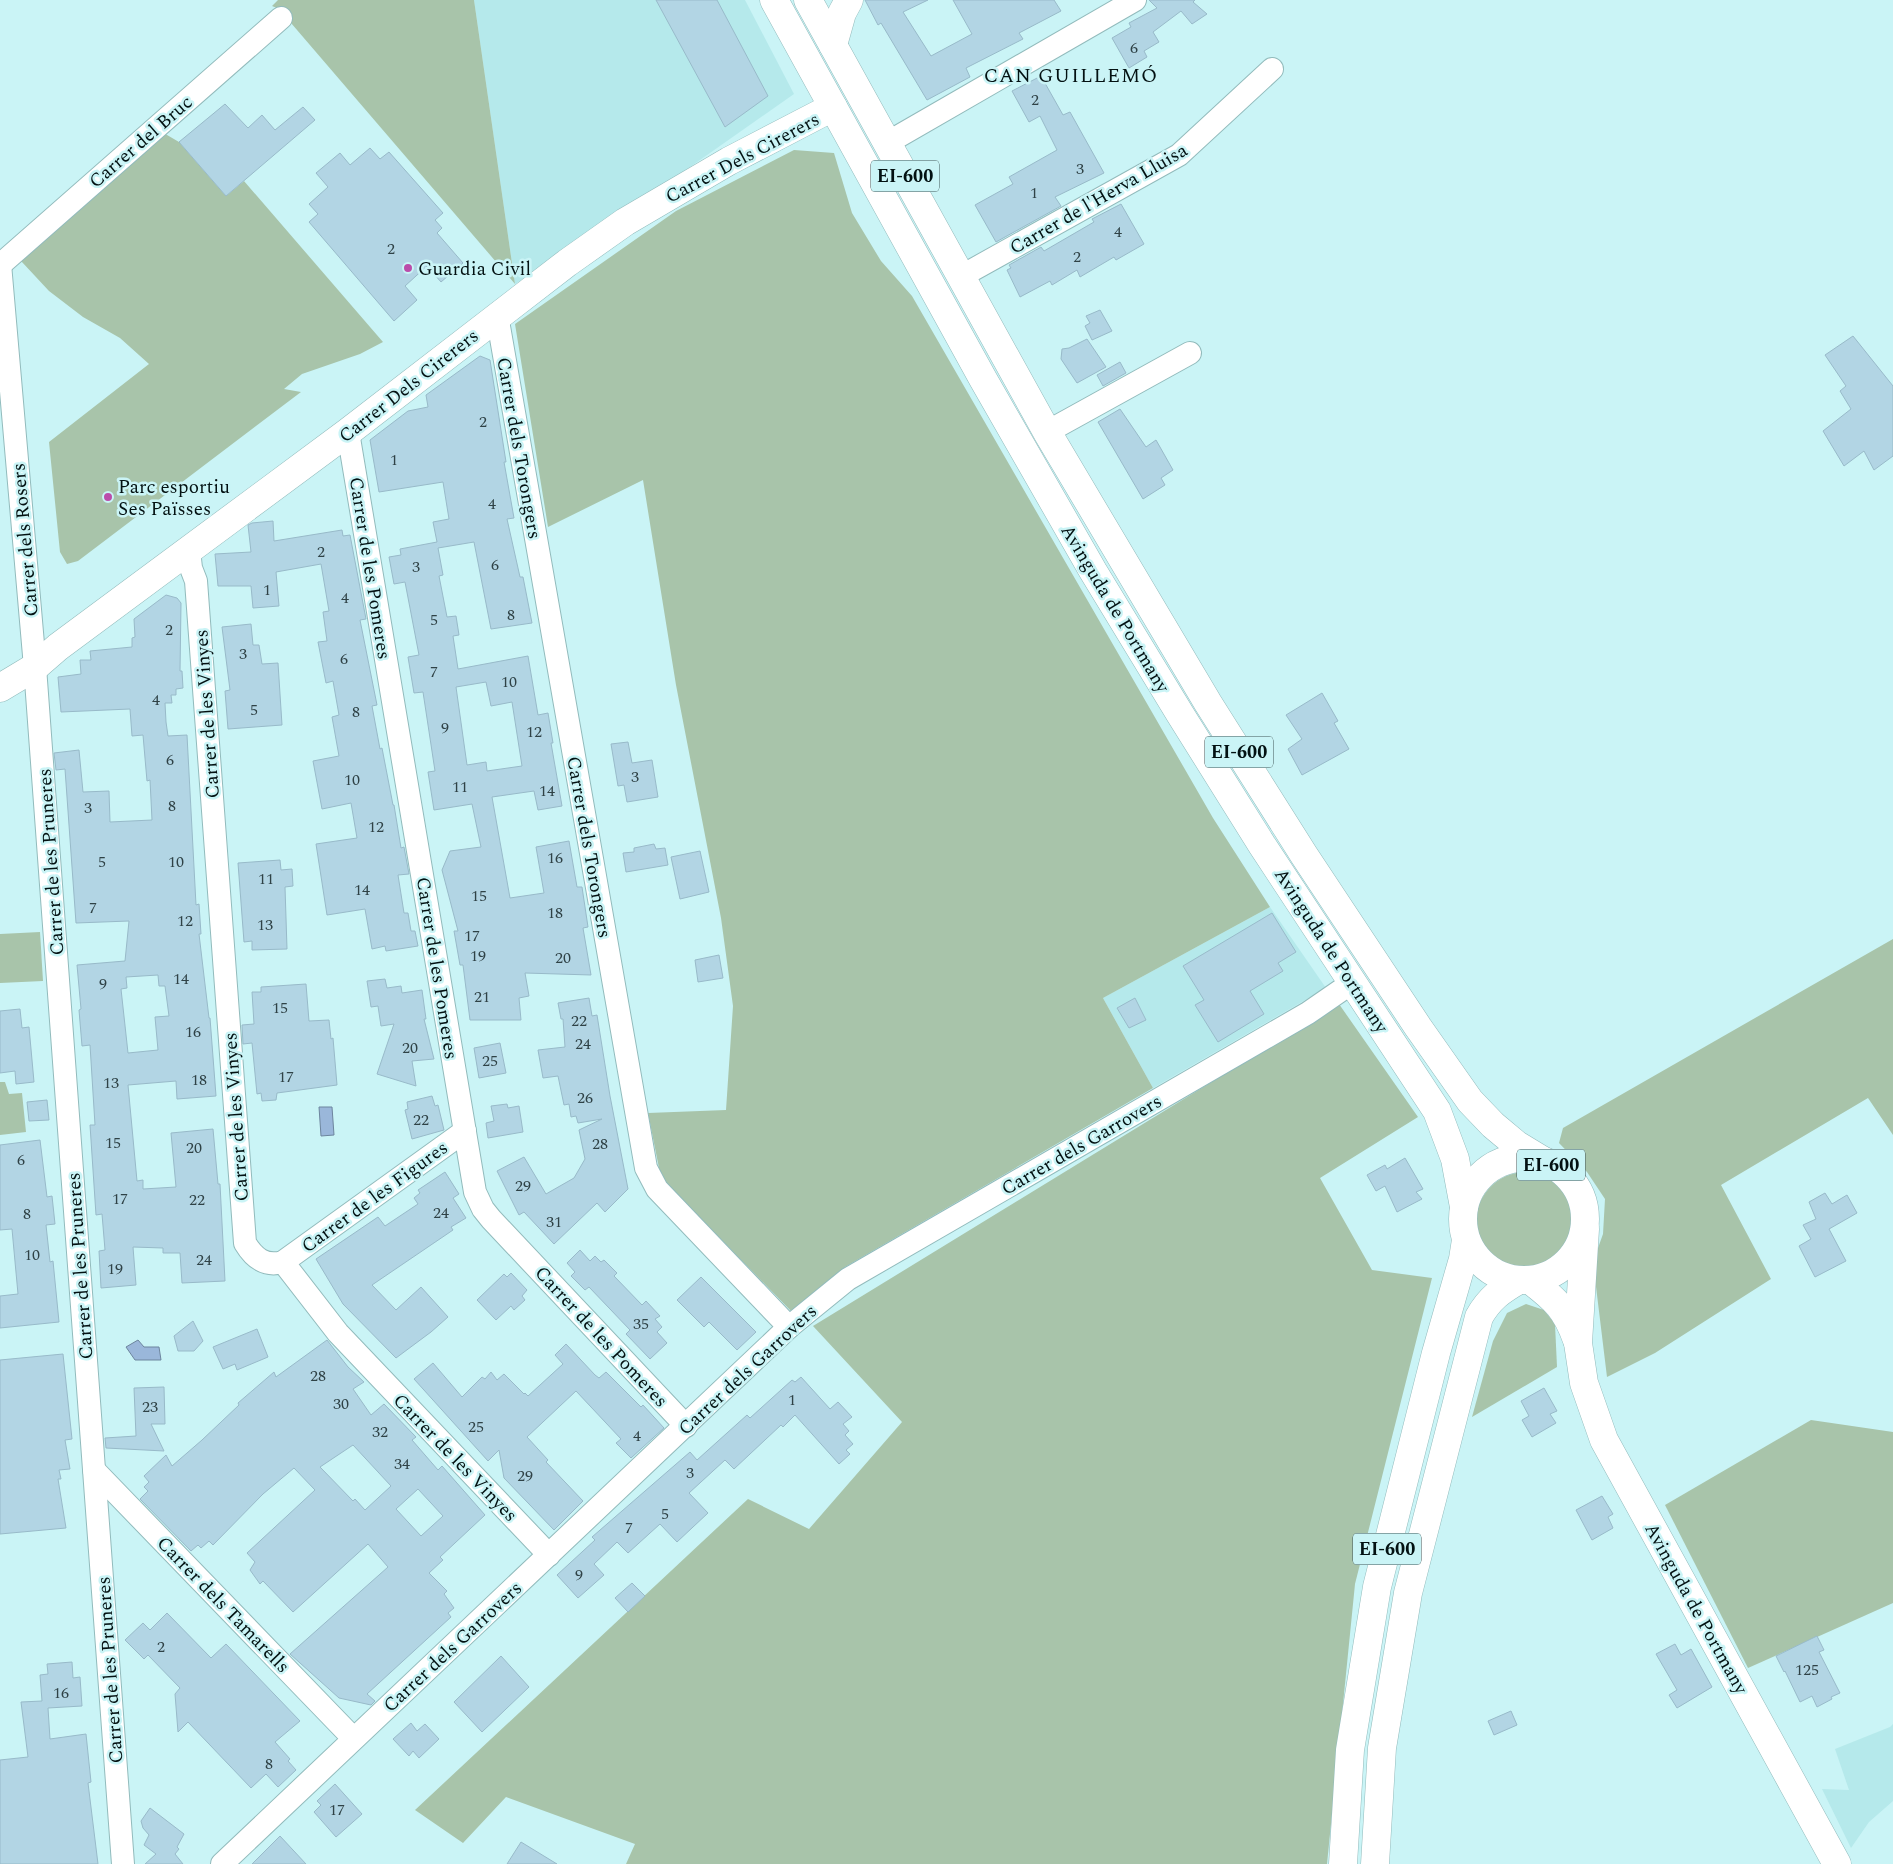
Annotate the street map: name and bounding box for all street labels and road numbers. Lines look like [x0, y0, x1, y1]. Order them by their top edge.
street label: Carrer del Bruc [83, 89, 199, 196]
street label: Carrer Dels Cirerers [660, 105, 825, 211]
street label: Carrer de l'Herva Lluisa [1004, 136, 1194, 262]
road number: EI-600 [871, 160, 939, 192]
street label: Carrer Dels Cirerers [333, 322, 485, 450]
street label: Carrer dels Torongers [488, 355, 549, 541]
street label: Carrer dels Rosers [4, 462, 47, 618]
street label: Carrer de les Pomeres [341, 475, 398, 662]
street label: Avinguda de Portmany [1053, 519, 1177, 699]
street label: Carrer de les Vinyes [187, 628, 228, 799]
road number: EI-600 [1205, 736, 1273, 768]
street label: Carrer dels Torongers [558, 754, 619, 940]
street label: Carrer de les Pruneres [30, 767, 72, 956]
street label: Avinguda de Portmany [1266, 862, 1396, 1040]
street label: Carrer de les Pomeres [408, 875, 465, 1062]
street label: Carrer de les Vinyes [216, 1031, 257, 1202]
street label: Carrer dels Garrovers [996, 1087, 1168, 1203]
street label: Carrer de les Figures [295, 1134, 454, 1260]
road number: EI-600 [1517, 1150, 1585, 1180]
street label: Carrer de les Pruneres [59, 1171, 101, 1360]
street label: Carrer de les Pomeres [527, 1260, 674, 1414]
street label: Carrer dels Garrovers [672, 1298, 824, 1443]
street label: Carrer de les Vinyes [386, 1387, 524, 1529]
street label: Avinguda de Portmany [1637, 1518, 1755, 1700]
street label: Carrer dels Tamarells [150, 1530, 296, 1680]
road number: EI-600 [1353, 1534, 1421, 1565]
street label: Carrer de les Pruneres [89, 1575, 131, 1764]
street label: Carrer dels Garrovers [377, 1575, 529, 1720]

